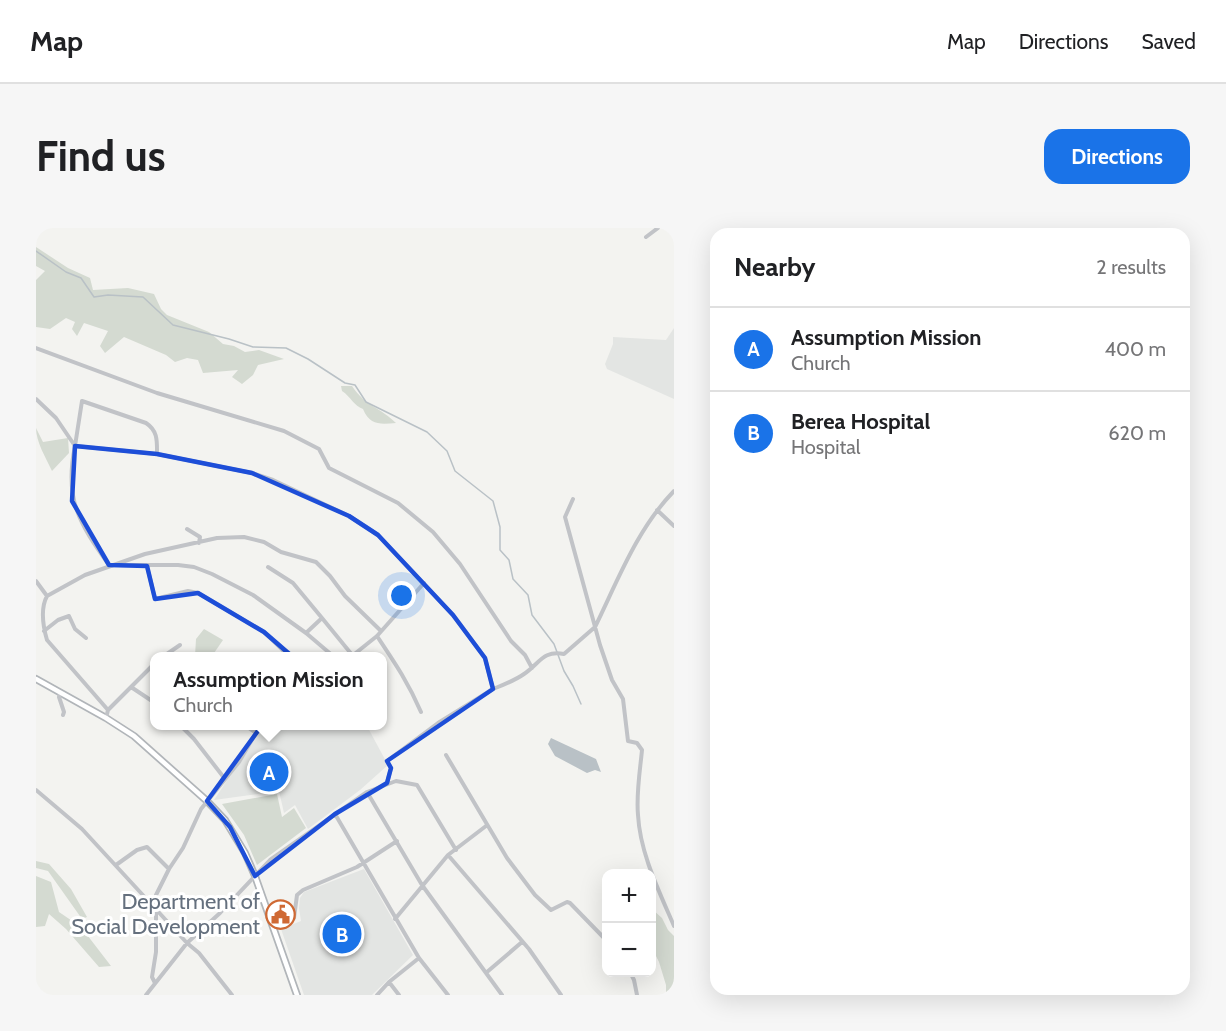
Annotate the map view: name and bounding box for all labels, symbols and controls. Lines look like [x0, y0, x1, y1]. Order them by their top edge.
text: Map [30, 24, 83, 58]
text: Map [947, 29, 986, 54]
text: Directions [1019, 29, 1108, 54]
text: Saved [1141, 29, 1196, 54]
button: Directions [1044, 129, 1190, 184]
text: Find us [36, 130, 165, 182]
text: Nearby [734, 251, 815, 283]
text: 2 results [1096, 255, 1166, 279]
text: Assumption Mission [791, 324, 982, 351]
text: A [747, 337, 760, 361]
text: 400 m [1104, 337, 1166, 361]
text: Church [791, 351, 851, 375]
text: Berea Hospital [791, 408, 930, 435]
text: B [747, 421, 760, 445]
text: 620 m [1108, 421, 1166, 445]
text: Hospital [791, 435, 861, 459]
your location [387, 581, 416, 610]
popup [150, 652, 387, 730]
text: Assumption Mission [173, 666, 364, 693]
text: Church [173, 693, 233, 717]
pin: A [250, 750, 288, 794]
map controls [602, 869, 656, 977]
button: + [602, 869, 656, 923]
place label: Department of Social Development [71, 888, 261, 940]
public building icon: Department of Social Development [265, 898, 297, 930]
pin: B [322, 912, 362, 956]
button: − [602, 923, 656, 977]

